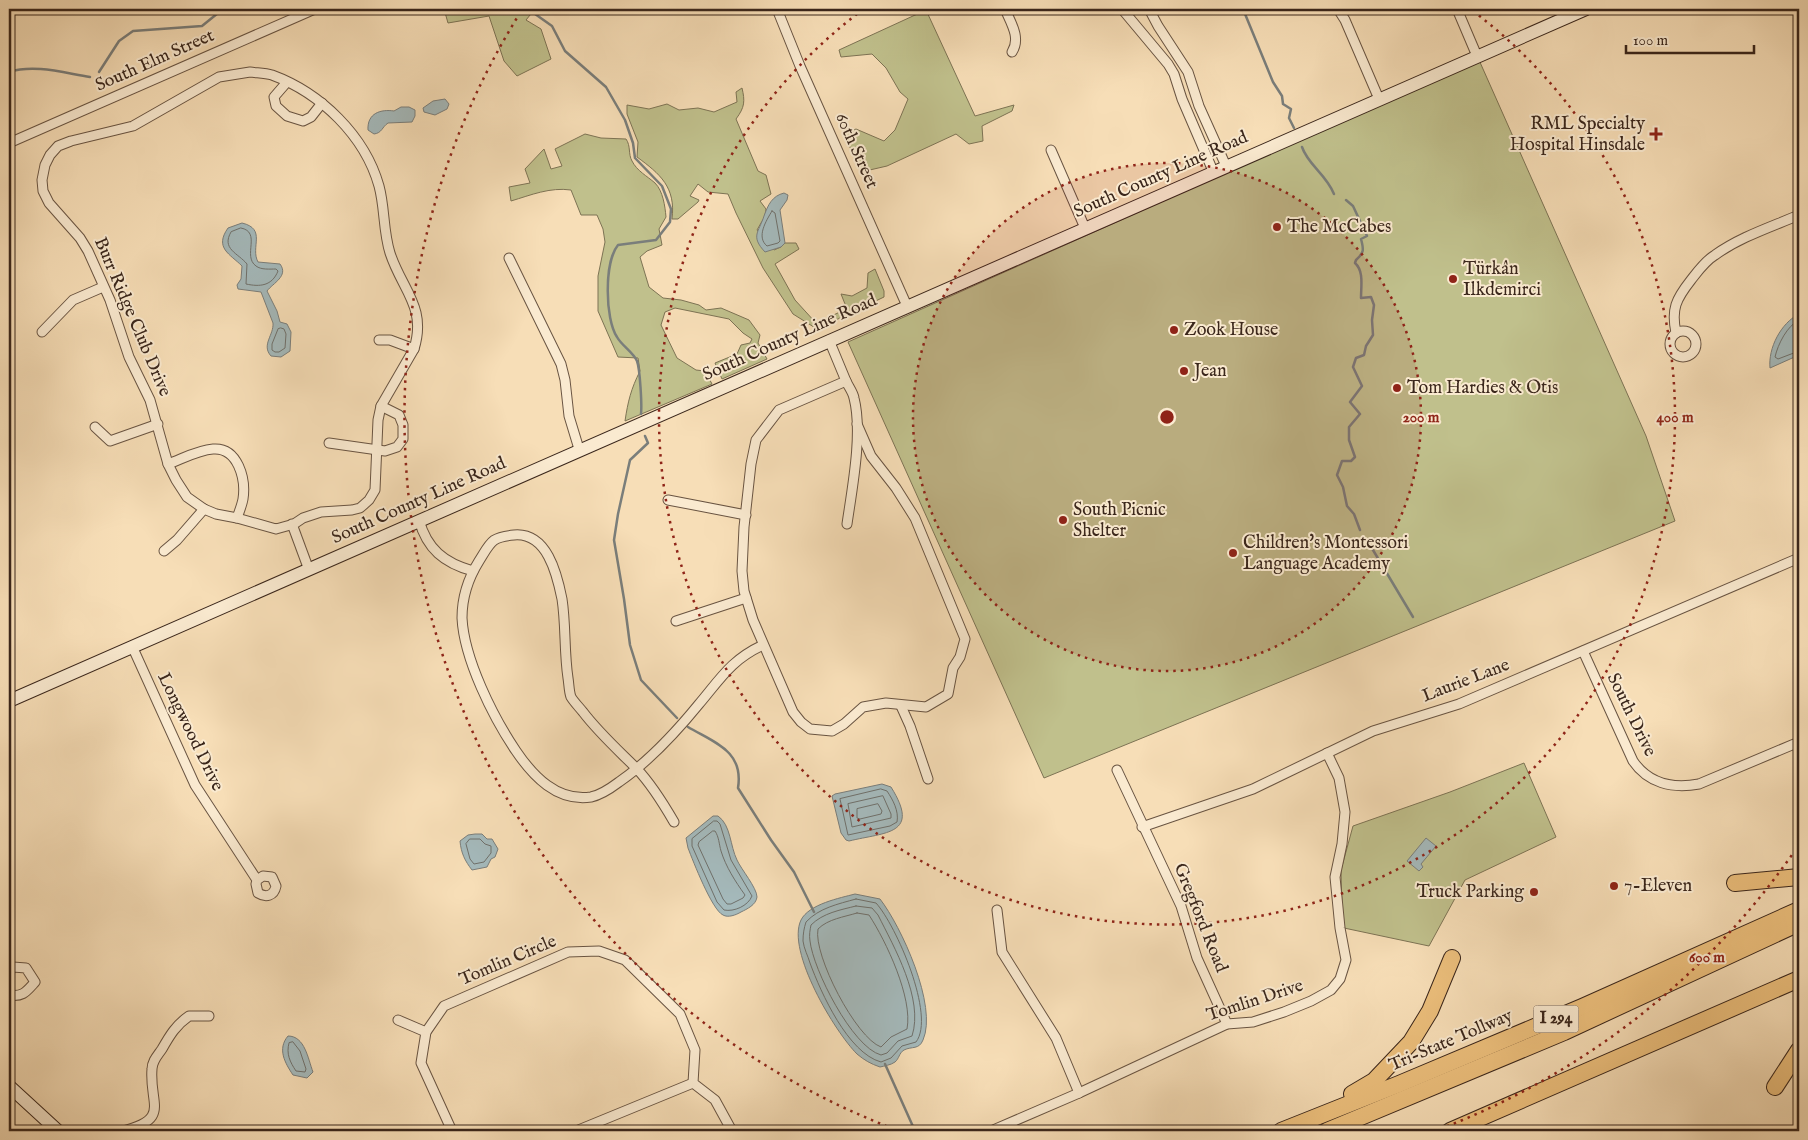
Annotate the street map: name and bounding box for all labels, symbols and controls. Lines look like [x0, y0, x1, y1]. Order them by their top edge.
scale bar [1626, 22, 1753, 54]
street label: South Elm Street [92, 24, 218, 98]
text: 100 m [1633, 31, 1669, 50]
street label: 60th Street [829, 109, 883, 193]
place label: RML Specialty Hospital Hinsdale [1510, 113, 1645, 157]
street label: South County Line Road [1070, 126, 1252, 224]
marker: RML Specialty Hospital Hinsdale [1649, 127, 1663, 141]
place label: The McCabes [1287, 216, 1391, 239]
marker: The McCabes [1271, 221, 1283, 233]
street label: Burr Ridge Club Drive [88, 234, 176, 400]
place label: Türkân Ilkdemirci [1463, 258, 1541, 302]
marker: Türkân Ilkdemirci [1447, 273, 1459, 285]
street label: South County Line Road [699, 289, 881, 387]
place label: Zook House [1184, 319, 1278, 342]
marker: Zook House [1168, 324, 1180, 336]
place label: Jean [1192, 360, 1227, 383]
marker: Jean [1178, 365, 1190, 377]
place label: Tom Hardies & Otis [1407, 377, 1558, 400]
marker: Tom Hardies & Otis [1391, 382, 1403, 394]
centre of rings [1158, 408, 1176, 426]
text: 200 m [1403, 408, 1440, 427]
text: 400 m [1657, 408, 1694, 427]
street label: South County Line Road [328, 452, 510, 550]
place label: South Picnic Shelter [1073, 499, 1166, 543]
marker: South Picnic Shelter [1057, 514, 1069, 526]
place label: Children's Montessori Language Academy [1243, 532, 1409, 576]
marker: Children's Montessori Language Academy [1227, 547, 1239, 559]
street label: Laurie Lane [1419, 654, 1513, 708]
street label: Longwood Drive [151, 669, 229, 795]
street label: South Drive [1601, 670, 1661, 760]
street label: Gregford Road [1168, 860, 1233, 976]
place label: 7-Eleven [1624, 875, 1693, 898]
marker: 7-Eleven [1608, 880, 1620, 892]
place label: Truck Parking [1417, 881, 1524, 904]
marker: Truck Parking [1528, 886, 1540, 898]
street label: Tomlin Circle [456, 930, 560, 992]
text: 600 m [1689, 948, 1725, 967]
street label: Tomlin Drive [1204, 975, 1306, 1027]
street label: Tri-State Tollway [1386, 1005, 1516, 1077]
road number: I 294 [1534, 1006, 1578, 1032]

